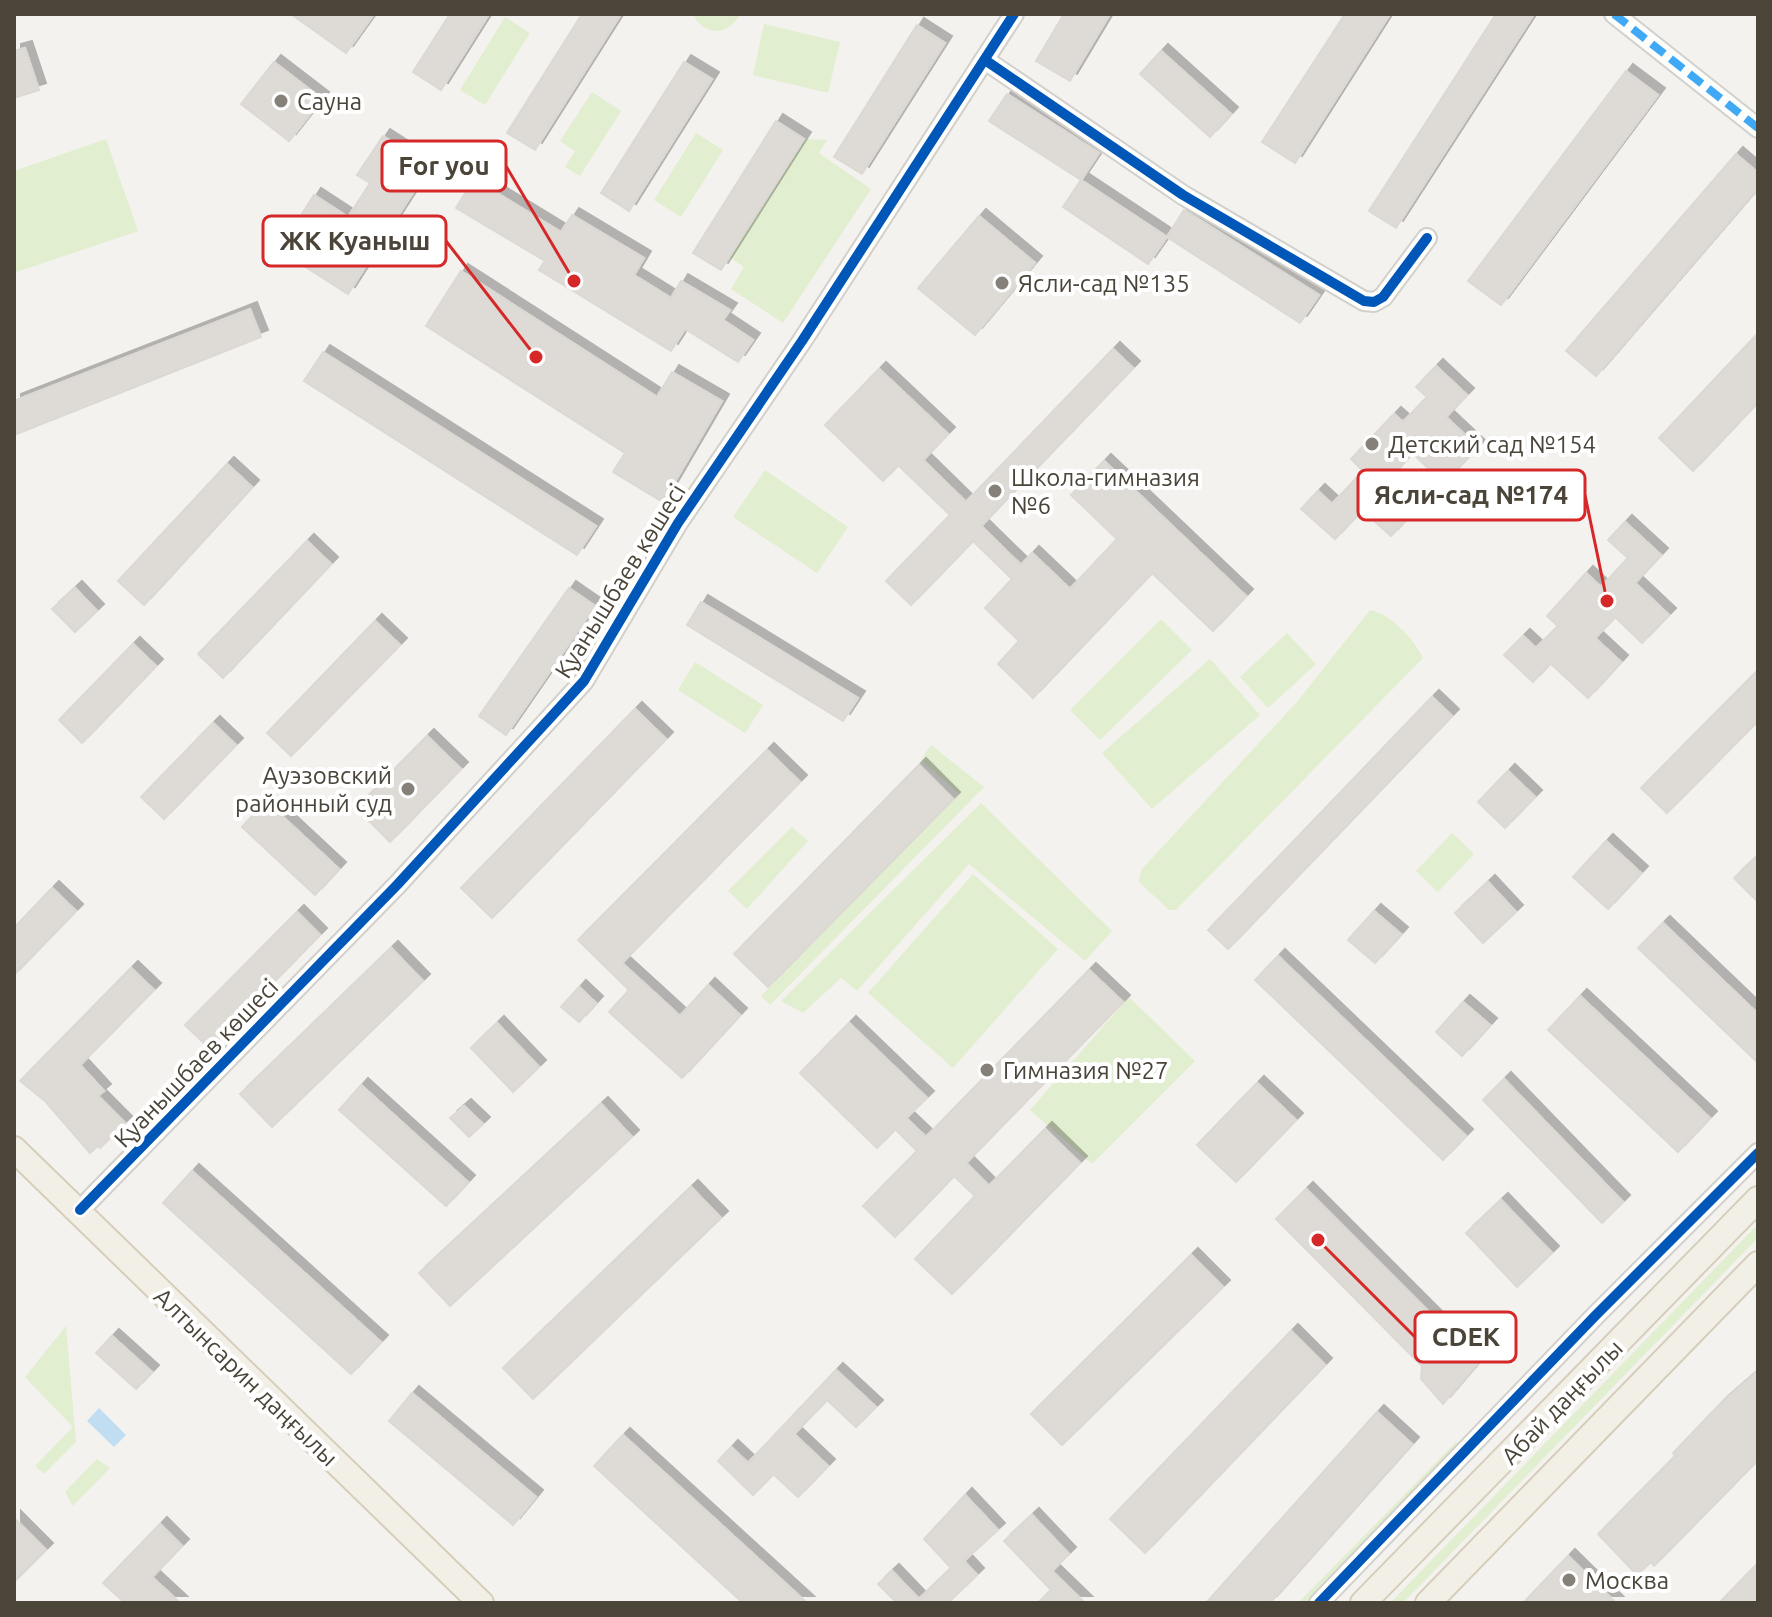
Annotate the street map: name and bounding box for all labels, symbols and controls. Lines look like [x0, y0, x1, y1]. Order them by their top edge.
place label: Сауна [297, 88, 362, 115]
marker: Сауна [272, 92, 290, 110]
callout: For you [382, 141, 506, 191]
text: For you [398, 151, 490, 180]
callout: ЖК Куаныш [263, 216, 446, 266]
text: ЖК Куаныш [280, 226, 430, 255]
place label: Ясли-сад №135 [1018, 270, 1190, 297]
marker: Ясли-сад №135 [993, 274, 1011, 292]
place label: Детский сад №154 [1388, 431, 1596, 458]
marker: Детский сад №154 [1363, 435, 1381, 453]
place label: Школа-гимназия №6 [1011, 464, 1200, 519]
callout: Ясли-сад №174 [1358, 470, 1585, 520]
street label: Қуанышбаев көшесі [549, 479, 691, 683]
text: Ясли-сад №174 [1374, 480, 1568, 509]
marker: Школа-гимназия №6 [986, 482, 1004, 500]
place label: Ауэзовский районный суд [235, 762, 392, 817]
marker: Ауэзовский районный суд [399, 780, 417, 798]
street label: Қуанышбаев көшесі [109, 973, 283, 1153]
place label: Гимназия №27 [1003, 1057, 1169, 1084]
marker: Гимназия №27 [978, 1061, 996, 1079]
street label: Алтынсарин даңғылы [149, 1282, 343, 1472]
callout: CDEK [1415, 1312, 1516, 1362]
text: CDEK [1432, 1322, 1501, 1351]
street label: Абай даңғылы [1496, 1334, 1628, 1470]
place label: Москва [1585, 1567, 1669, 1594]
marker: Москва [1560, 1571, 1578, 1589]

